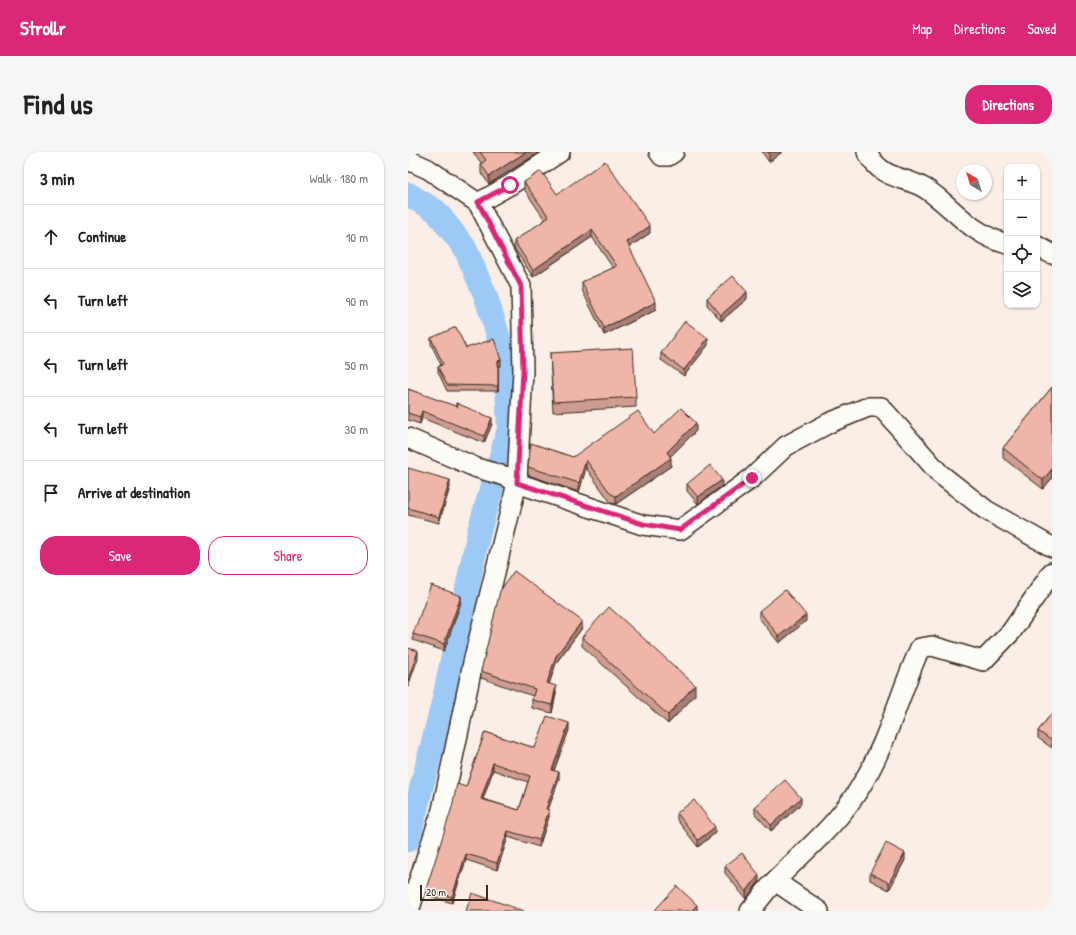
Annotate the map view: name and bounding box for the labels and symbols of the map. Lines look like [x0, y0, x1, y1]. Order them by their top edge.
north arrow [956, 164, 992, 200]
route start [501, 176, 519, 194]
route end [743, 469, 761, 487]
scale bar [420, 883, 488, 902]

